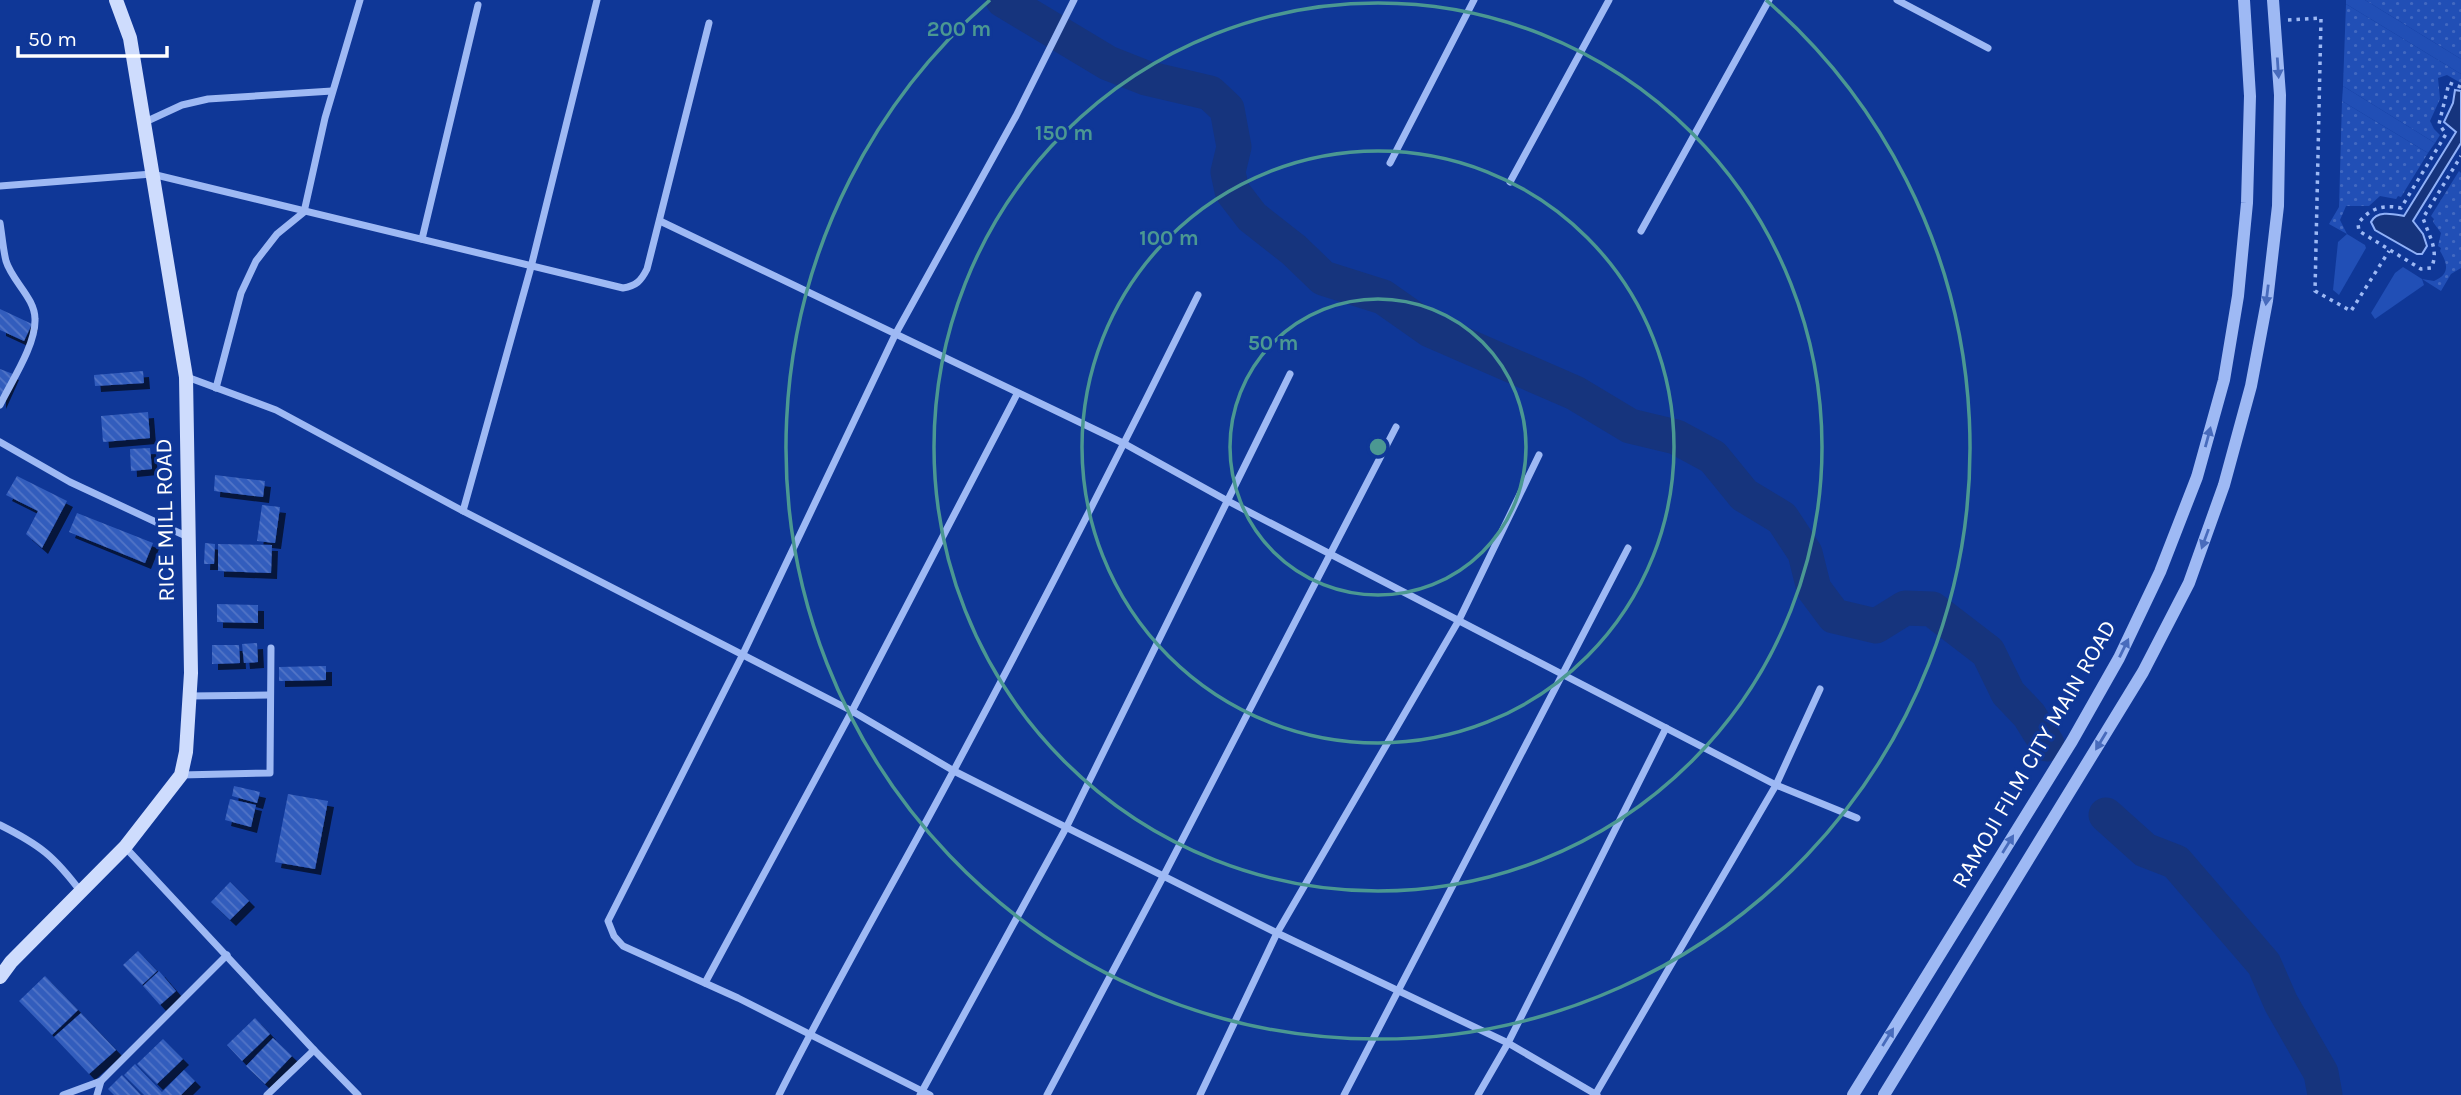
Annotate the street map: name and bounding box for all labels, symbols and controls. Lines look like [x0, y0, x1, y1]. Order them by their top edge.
scale bar [18, 14, 166, 58]
text: 200 m [927, 17, 991, 41]
text: 50 m [28, 27, 77, 51]
one-way arrow [2273, 57, 2284, 79]
text: 150 m [1035, 121, 1093, 145]
text: 100 m [1139, 226, 1199, 250]
one-way arrow [2262, 284, 2273, 306]
text: 50 m [1248, 331, 1298, 355]
one-way arrow [2203, 426, 2214, 448]
centre of rings [1366, 435, 1390, 459]
street label: RICE MILL ROAD [150, 438, 180, 602]
one-way arrow [2199, 528, 2210, 549]
street label: RAMOJI FILM CITY MAIN ROAD [1946, 615, 2122, 893]
one-way arrow [2118, 638, 2129, 658]
one-way arrow [2095, 731, 2108, 750]
one-way arrow [2002, 834, 2015, 853]
one-way arrow [1882, 1027, 1895, 1047]

